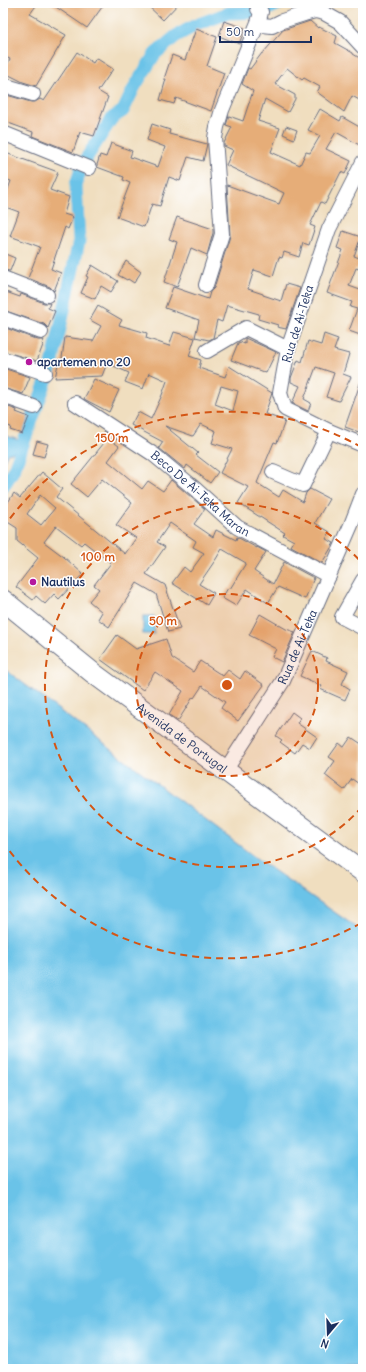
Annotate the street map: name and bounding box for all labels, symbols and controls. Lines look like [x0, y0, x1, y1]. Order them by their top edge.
scale bar [220, 18, 311, 44]
text: 50 m [226, 24, 255, 39]
street label: Rua de Ai-Teka [279, 283, 316, 364]
place label: apartemen no 20 [37, 354, 131, 370]
marker: apartemen no 20 [24, 357, 34, 367]
text: 150 m [96, 430, 129, 445]
street label: Beco De Ai-Teka Maran [148, 447, 252, 539]
text: 100 m [81, 549, 115, 564]
place label: Nautilus [41, 574, 85, 589]
marker: Nautilus [28, 577, 38, 587]
street label: Rua de Ai-Teka [274, 607, 320, 687]
text: 50 m [149, 613, 178, 628]
centre of rings [220, 678, 234, 692]
street label: Avenida de Portugal [134, 700, 230, 776]
north arrow [308, 1314, 348, 1354]
text: N [319, 1336, 331, 1351]

